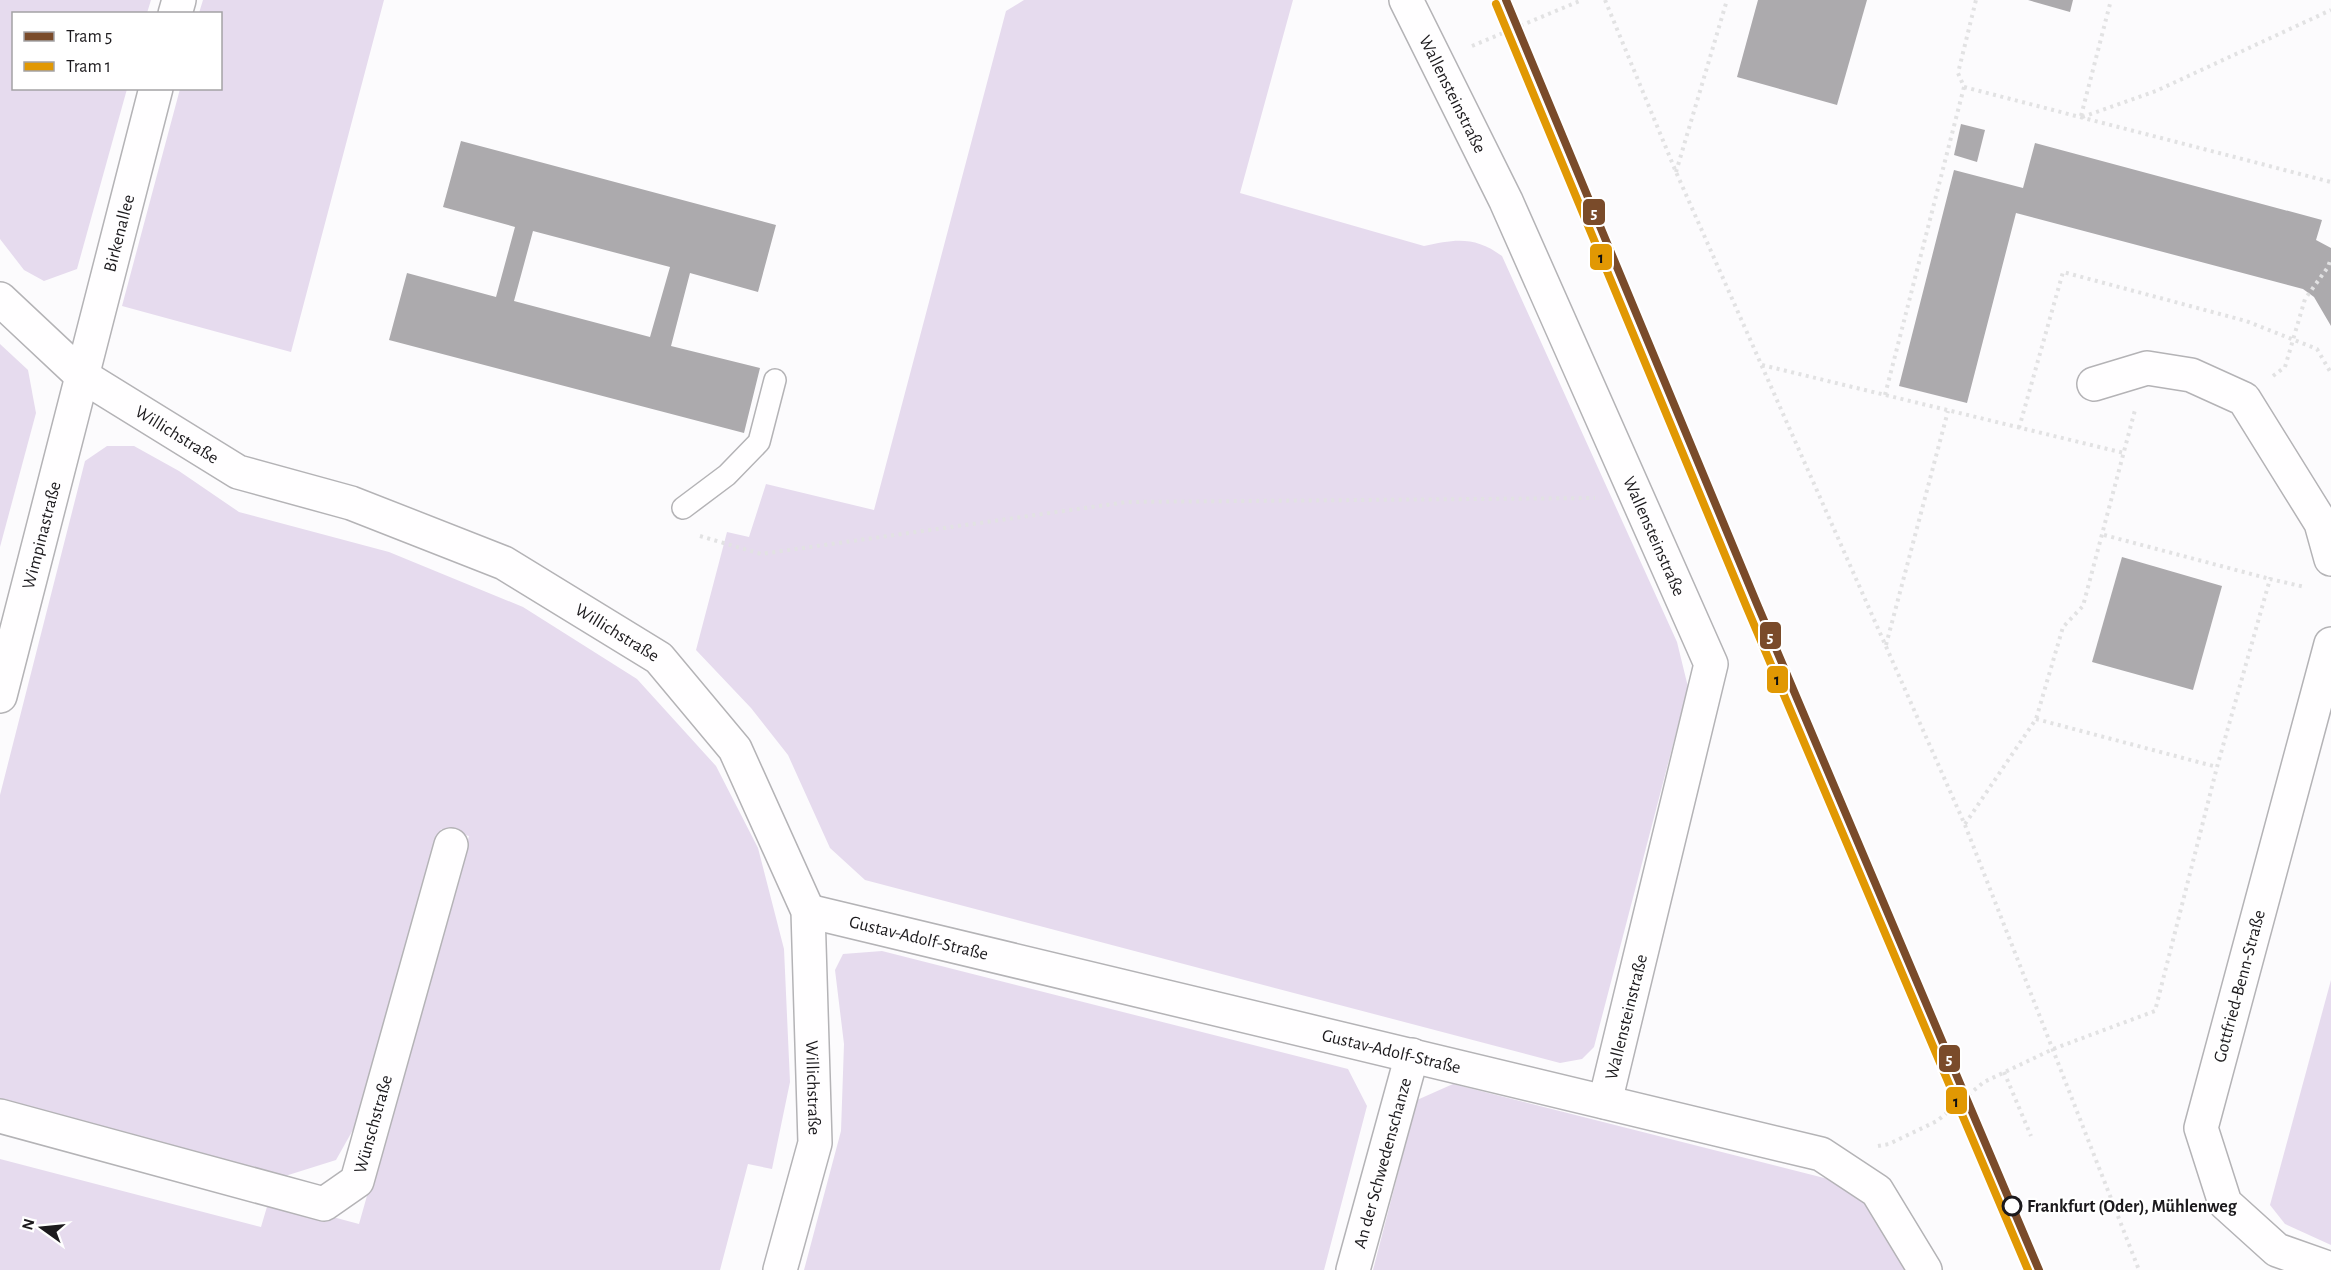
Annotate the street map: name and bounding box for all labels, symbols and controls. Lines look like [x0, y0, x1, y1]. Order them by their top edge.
legend [12, 12, 222, 90]
text: Tram 5 [66, 28, 112, 46]
street label: Wallensteinstraße [1415, 33, 1489, 156]
text: Tram 1 [66, 58, 111, 76]
street label: Birkenallee [101, 193, 138, 274]
line badge: 5 [1582, 198, 1606, 226]
text: 5 [1591, 205, 1598, 221]
line badge: 1 [1589, 243, 1613, 271]
text: 1 [1598, 250, 1604, 266]
street label: Willichstraße [132, 403, 222, 468]
street label: Wallensteinstraße [1619, 474, 1688, 599]
street label: Wimpinastraße [20, 480, 65, 591]
street label: Willichstraße [572, 601, 662, 666]
line badge: 5 [1759, 621, 1782, 650]
text: 5 [1767, 629, 1774, 645]
line badge: 1 [1766, 665, 1789, 694]
text: 1 [1774, 672, 1780, 688]
street label: Gottfried-Benn-Straße [2211, 908, 2269, 1064]
street label: Gustav-Adolf-Straße [847, 913, 990, 964]
street label: Wallensteinstraße [1603, 953, 1651, 1082]
street label: Gustav-Adolf-Straße [1320, 1027, 1462, 1077]
street label: Willichstraße [802, 1040, 823, 1135]
line badge: 5 [1938, 1044, 1961, 1073]
text: 5 [1946, 1051, 1953, 1067]
street label: Wünschstraße [352, 1073, 396, 1176]
street label: An der Schwedenschanze [1351, 1076, 1415, 1251]
line badge: 1 [1945, 1086, 1968, 1115]
text: 1 [1953, 1094, 1959, 1110]
marker: Frankfurt (Oder), Mühlenweg [2002, 1196, 2022, 1216]
north arrow [12, 1198, 72, 1258]
place label: Frankfurt (Oder), Mühlenweg [2027, 1198, 2238, 1216]
text: N [19, 1217, 38, 1232]

